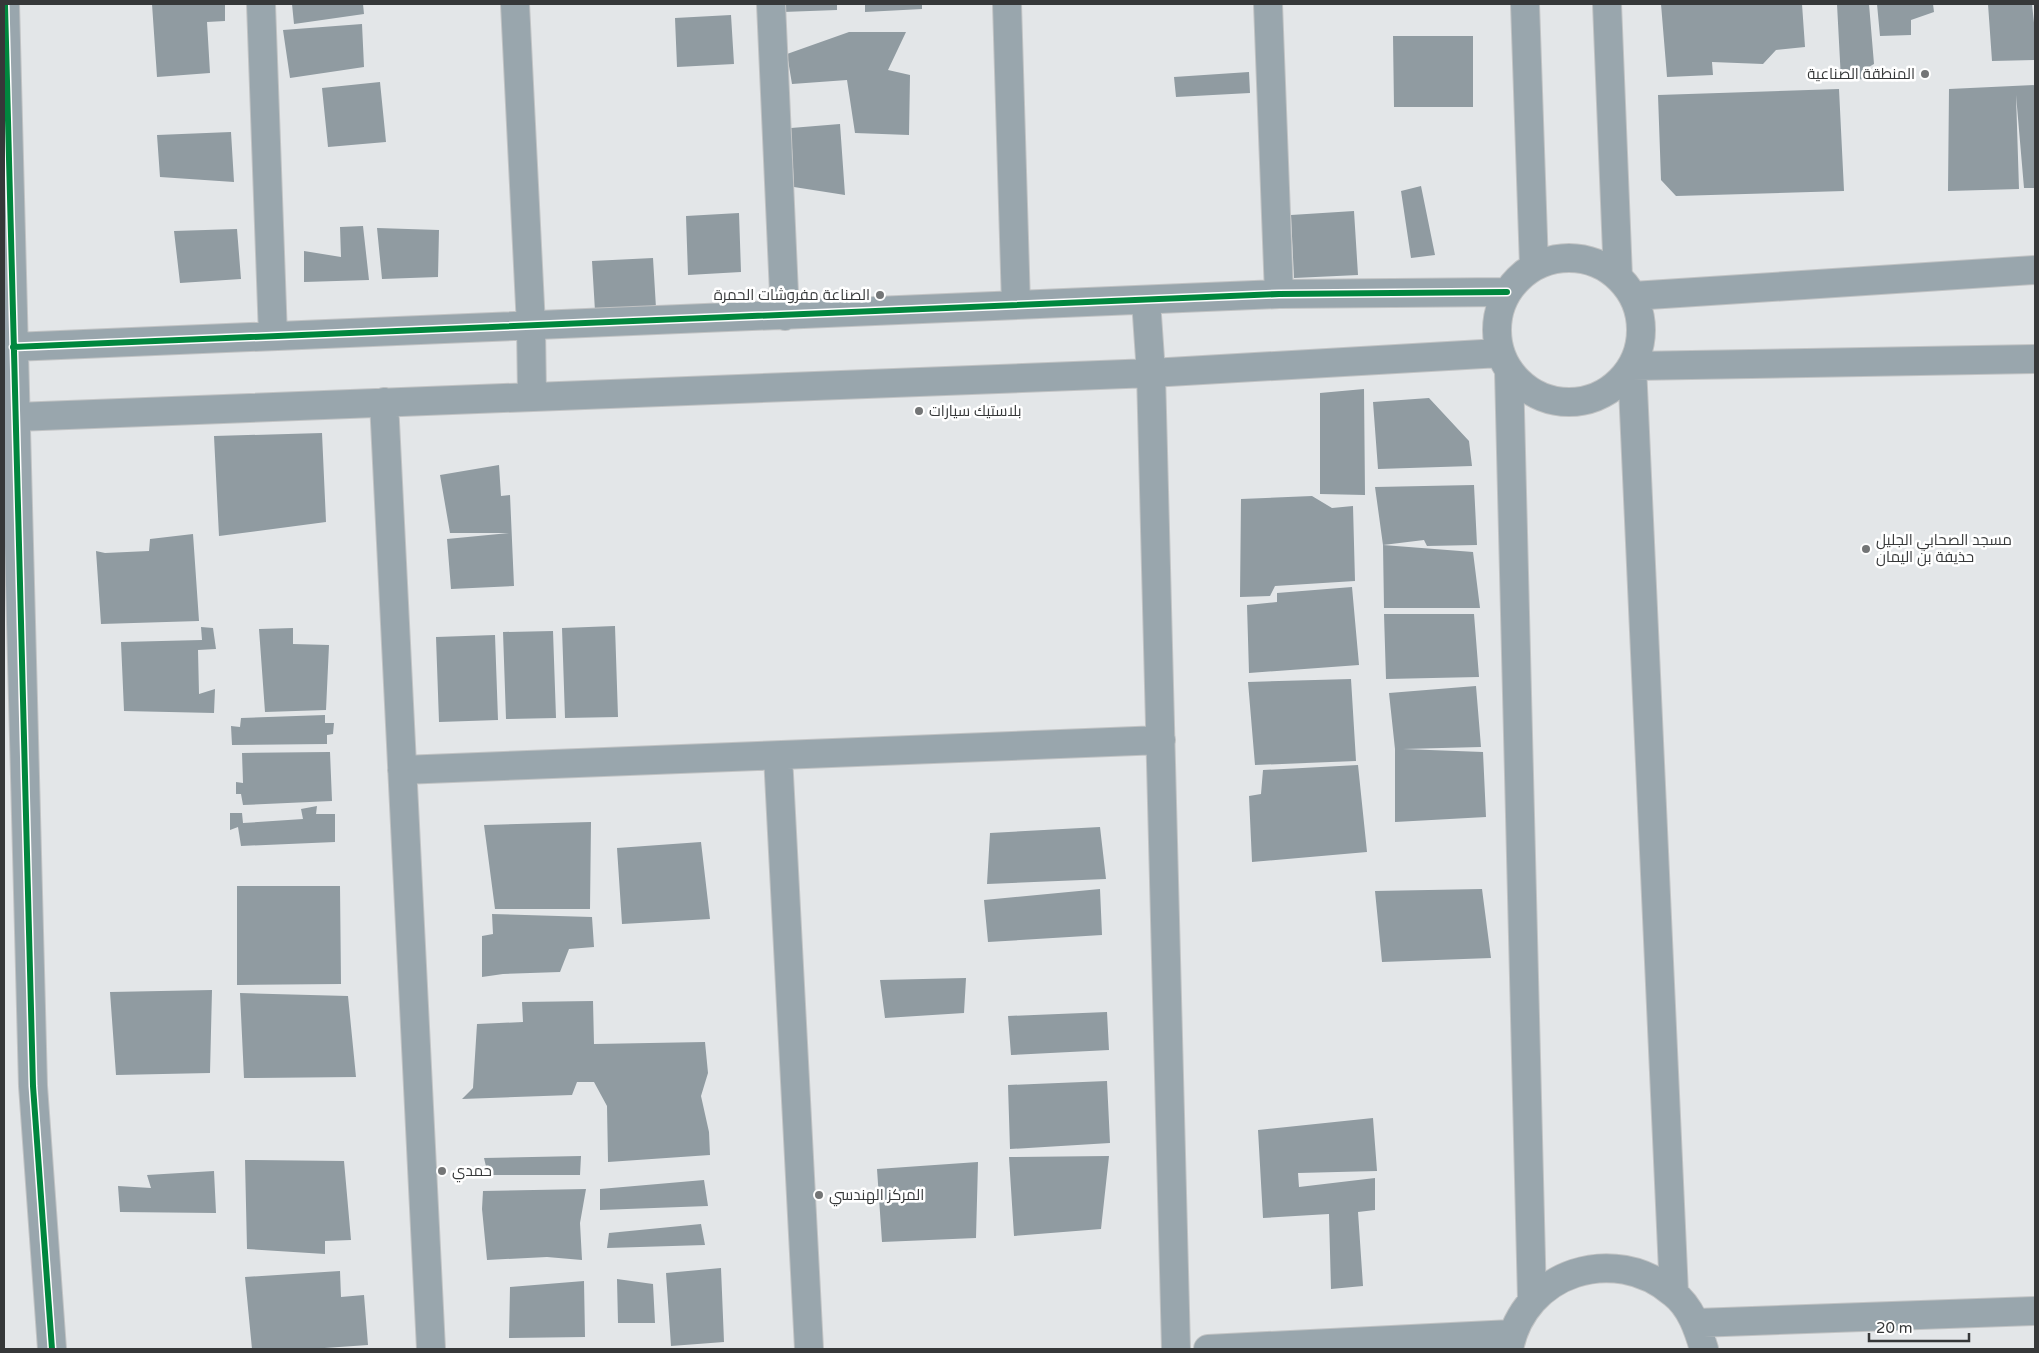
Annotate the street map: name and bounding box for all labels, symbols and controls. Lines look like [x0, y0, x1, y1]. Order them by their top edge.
place label: المنطقة الصناعية [1807, 65, 1915, 83]
marker: المنطقة الصناعية [1919, 68, 1931, 80]
place label: الصناعة مفروشات الحمرة [714, 286, 870, 304]
marker: الصناعة مفروشات الحمرة [874, 289, 886, 301]
place label: بلاستيك سيارات [929, 402, 1022, 420]
marker: بلاستيك سيارات [913, 405, 925, 417]
place label: مسجد الصحابي الجليل حذيفة بن اليمان [1876, 531, 2012, 567]
marker: مسجد الصحابي الجليل حذيفة بن اليمان [1860, 543, 1872, 555]
place label: حمدي [452, 1162, 492, 1183]
marker: حمدي [436, 1165, 448, 1177]
place label: المركز الهندسي [829, 1186, 924, 1207]
marker: المركز الهندسي [813, 1189, 825, 1201]
scale bar [1869, 1310, 1969, 1342]
text: 20 m [1876, 1319, 1913, 1337]

